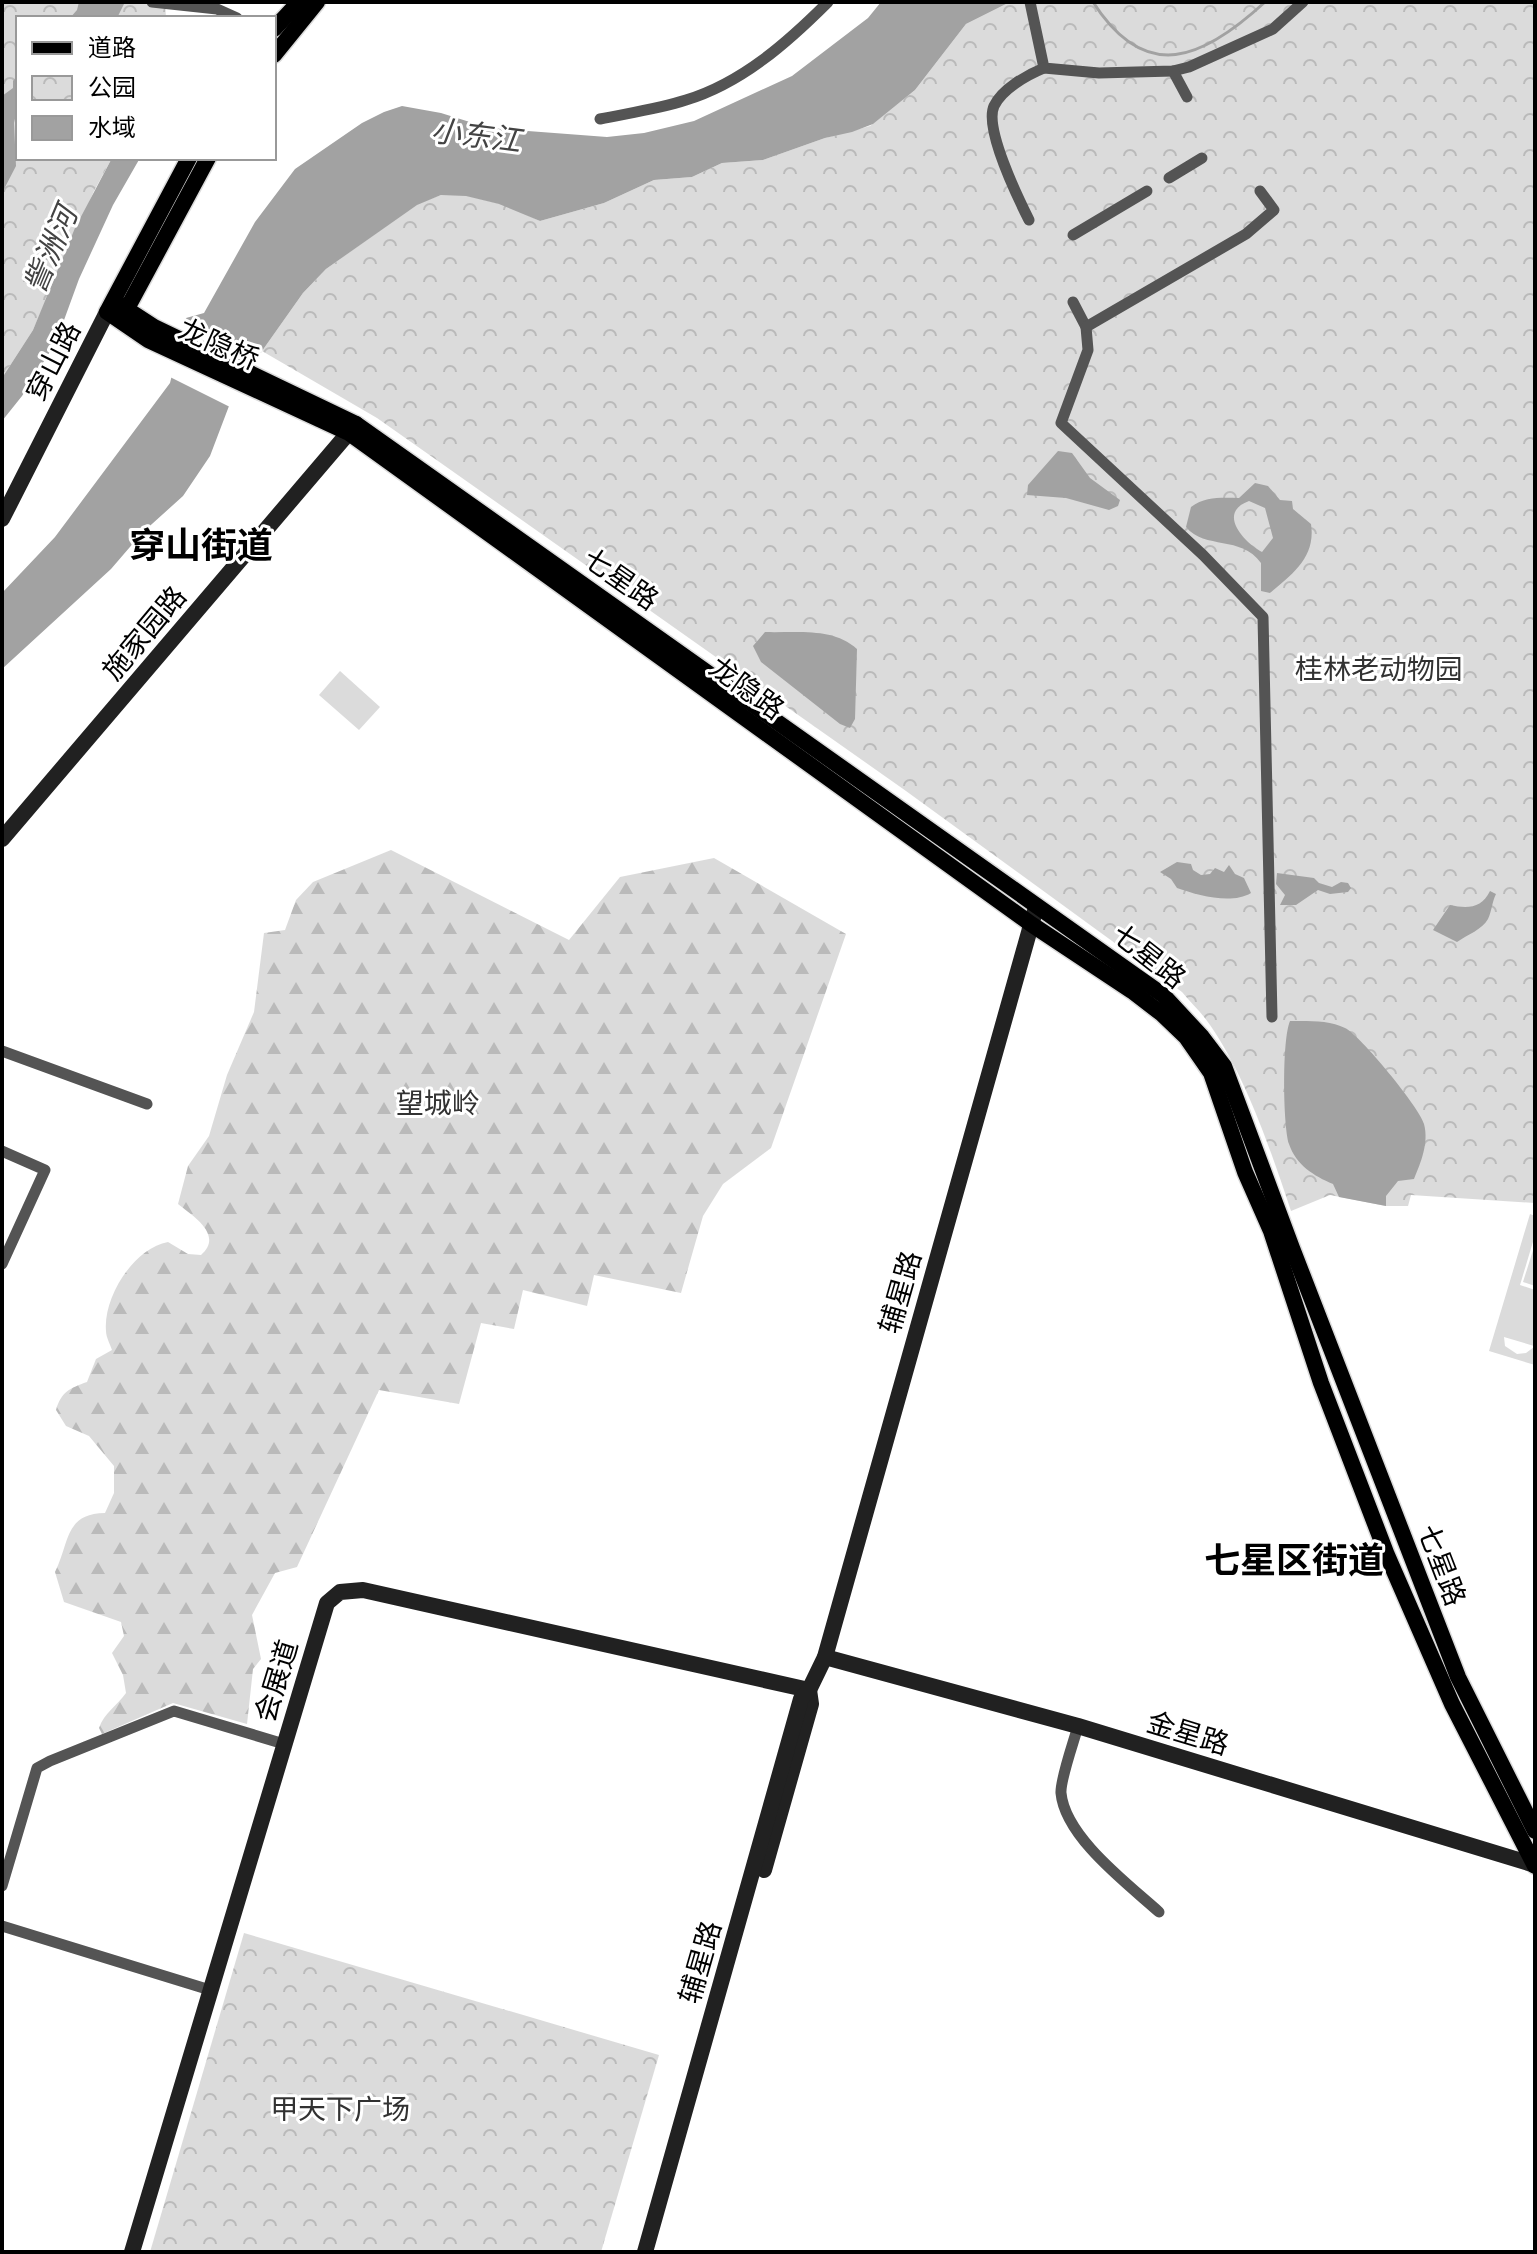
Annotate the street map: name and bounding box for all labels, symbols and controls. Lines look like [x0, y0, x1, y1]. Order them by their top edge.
legend [16, 16, 276, 160]
text: 道路 [88, 30, 136, 63]
text: 公园 [88, 70, 136, 103]
water label: 小东江 [429, 109, 526, 161]
text: 水域 [88, 110, 136, 143]
water label: 訾洲河 [13, 195, 88, 299]
street label: 龙隐桥 [173, 309, 266, 378]
street label: 穿山路 [16, 314, 88, 407]
district label: 穿山街道 [129, 520, 273, 569]
street label: 七星路 [576, 539, 667, 618]
street label: 施家园路 [93, 577, 194, 687]
street label: 龙隐路 [702, 647, 793, 727]
park label: 桂林老动物园 [1295, 649, 1463, 687]
street label: 七星路 [1105, 914, 1194, 996]
park label: 望城岭 [396, 1083, 480, 1121]
street label: 辅星路 [869, 1246, 929, 1337]
street label: 七星路 [1410, 1519, 1476, 1611]
district label: 七星区街道 [1204, 1535, 1384, 1584]
street label: 会展道 [245, 1635, 305, 1726]
street label: 金星路 [1143, 1702, 1234, 1762]
street label: 辅星路 [669, 1916, 729, 2007]
park label: 甲天下广场 [270, 2089, 410, 2127]

